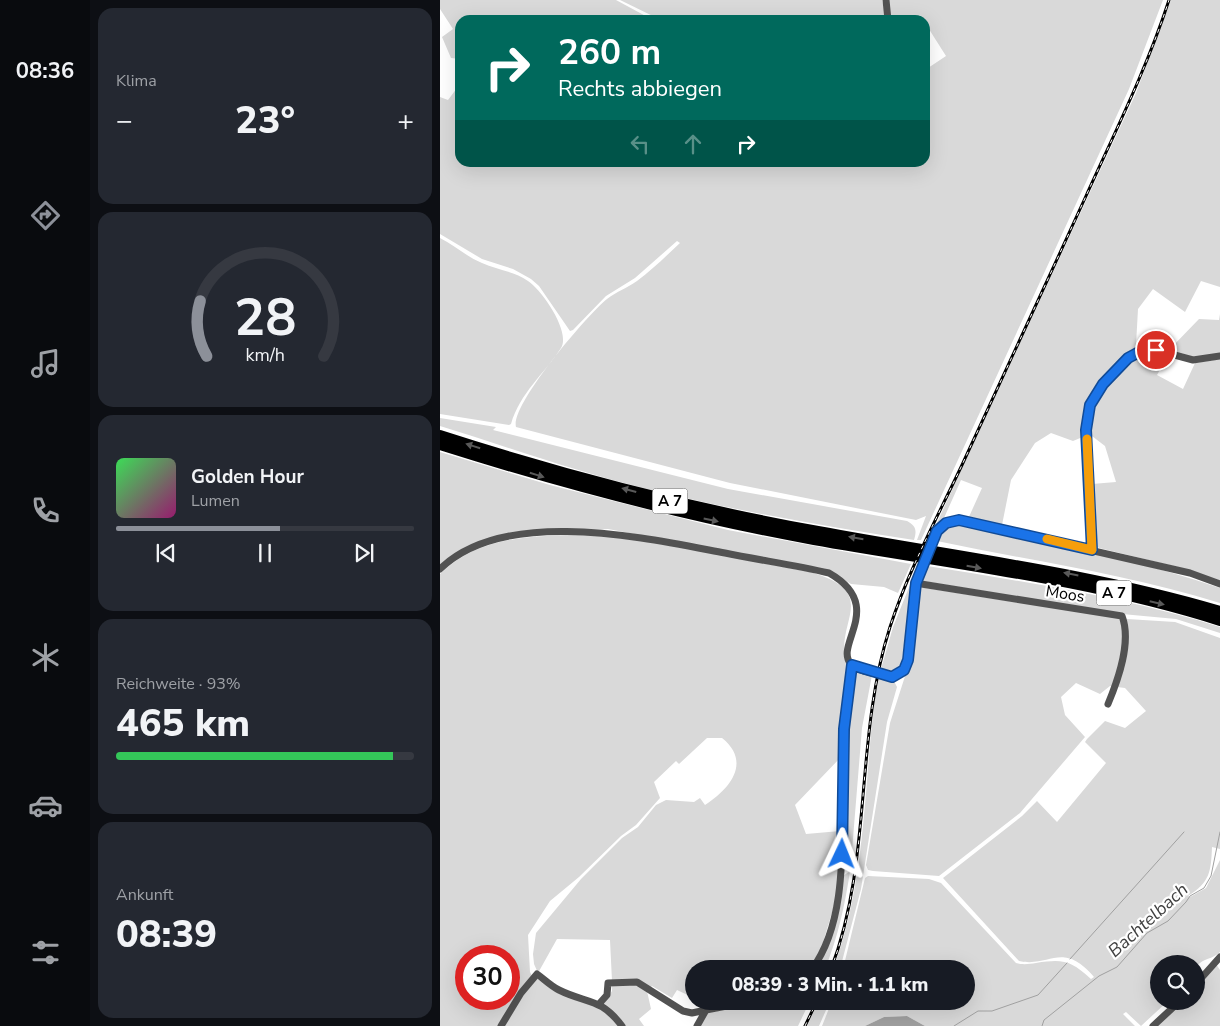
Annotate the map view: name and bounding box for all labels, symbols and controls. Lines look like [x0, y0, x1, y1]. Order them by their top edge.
text: 260 m [558, 29, 661, 76]
icon: right [475, 35, 540, 100]
text: 08:36 [16, 56, 74, 86]
text: Klima [116, 70, 157, 92]
text: Rechts abbiegen [558, 74, 722, 104]
text: 23° [235, 95, 295, 146]
text: − [116, 102, 133, 140]
text: + [397, 102, 414, 140]
icon: left [626, 130, 654, 158]
icon: ahead [679, 130, 707, 158]
icon: right [732, 130, 760, 158]
icon: directions [28, 198, 63, 233]
text: 28 [234, 282, 296, 353]
pin [1135, 329, 1177, 371]
icon: arrive [1142, 336, 1170, 364]
text: km/h [245, 343, 285, 367]
icon: music [28, 346, 63, 381]
one-way arrow [465, 441, 480, 449]
text: Golden Hour [191, 464, 304, 490]
one-way arrow [529, 471, 544, 479]
one-way arrow [621, 486, 637, 494]
road number: A 7 [652, 488, 688, 514]
text: Lumen [191, 490, 240, 512]
icon: phone [28, 493, 63, 528]
one-way arrow [703, 516, 719, 524]
one-way arrow [848, 534, 864, 542]
icon: previous [152, 539, 180, 567]
icon: pause [251, 539, 279, 567]
icon: next [350, 539, 378, 567]
one-way arrow [966, 564, 982, 572]
one-way arrow [1062, 570, 1078, 578]
street label: Moos [1044, 580, 1086, 608]
road number: A 7 [1096, 580, 1132, 606]
one-way arrow [1150, 599, 1165, 607]
icon: climate [28, 640, 63, 675]
text: Reichweite · 93% [116, 673, 241, 695]
text: 465 km [116, 698, 250, 749]
icon: car [28, 788, 63, 823]
position arrow [815, 827, 867, 879]
water label: Bachtelbach [1103, 878, 1193, 962]
text: Ankunft [116, 884, 173, 906]
text: 08:39 [116, 909, 217, 960]
icon: filters [28, 935, 63, 970]
speed limit sign: 30 [455, 945, 520, 1010]
map controls [1150, 955, 1205, 1010]
button: search [1150, 955, 1205, 1010]
text: 08:39 · 3 Min. · 1.1 km [732, 972, 928, 998]

